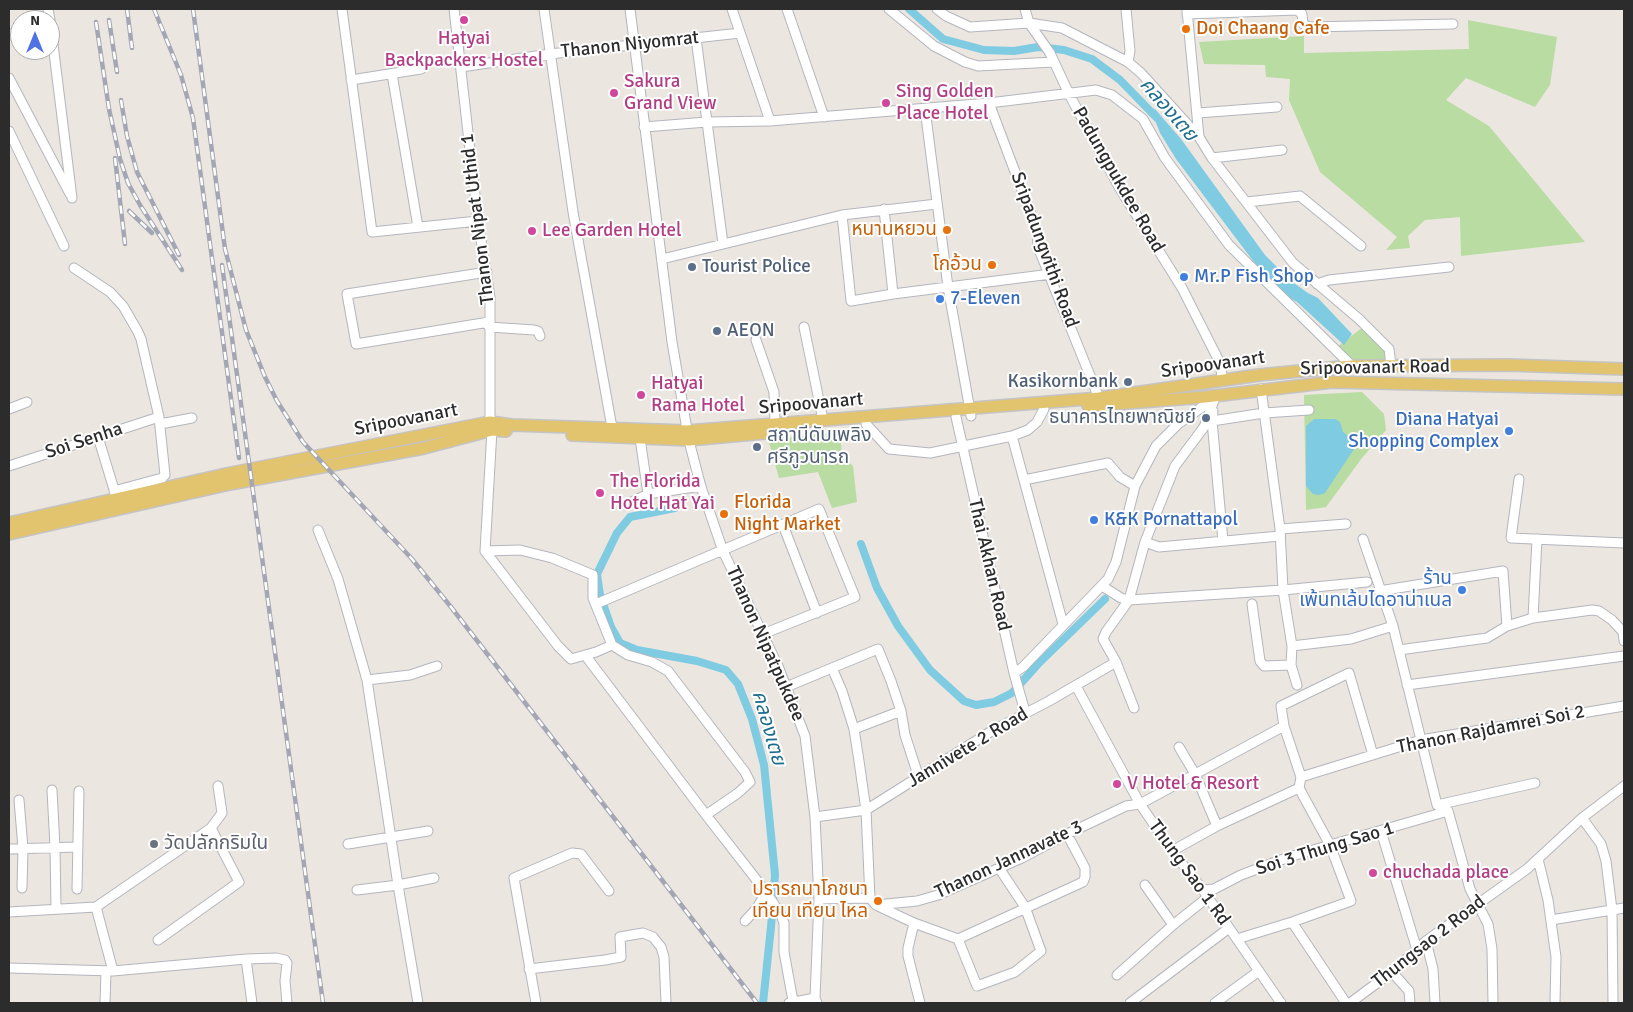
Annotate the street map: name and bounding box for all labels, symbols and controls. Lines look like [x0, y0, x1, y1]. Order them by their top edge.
north arrow [10, 10, 60, 60]
text: N [30, 12, 40, 29]
marker: Hatyai Backpackers Hostel [458, 14, 470, 26]
place label: Doi Chaang Cafe [1196, 18, 1330, 40]
marker: Doi Chaang Cafe [1180, 23, 1192, 35]
street label: Thanon Niyomrat [560, 26, 700, 64]
place label: Hatyai Backpackers Hostel [385, 28, 543, 72]
place label: Sakura Grand View [624, 71, 716, 115]
water label: คลองเตย [1134, 73, 1202, 147]
place label: Sing Golden Place Hotel [896, 81, 994, 125]
marker: Sakura Grand View [608, 87, 620, 99]
marker: Sing Golden Place Hotel [880, 97, 892, 109]
street label: Padungpukdee Road [1067, 103, 1169, 257]
street label: Thanon Nipat Uthid 1 [456, 132, 500, 306]
street label: Sripadungvithi Road [1005, 169, 1083, 331]
place label: หนานหยวน [851, 219, 937, 241]
place label: Lee Garden Hotel [542, 220, 682, 242]
marker: หนานหยวน [941, 224, 953, 236]
marker: Lee Garden Hotel [526, 225, 538, 237]
place label: โกอ้วน [933, 254, 982, 276]
place label: Tourist Police [702, 256, 811, 278]
marker: โกอ้วน [986, 259, 998, 271]
marker: Tourist Police [686, 261, 698, 273]
place label: Mr.P Fish Shop [1194, 266, 1314, 288]
marker: Mr.P Fish Shop [1178, 271, 1190, 283]
place label: 7-Eleven [950, 288, 1021, 310]
marker: 7-Eleven [934, 293, 946, 305]
place label: AEON [727, 320, 775, 342]
marker: AEON [711, 325, 723, 337]
street label: Sripoovanart [1159, 346, 1267, 384]
street label: Sripoovanart Road [1300, 355, 1450, 381]
place label: Kasikornbank [1008, 371, 1118, 393]
place label: Hatyai Rama Hotel [651, 373, 745, 417]
marker: Kasikornbank [1122, 376, 1134, 388]
street label: Sripoovanart [758, 388, 864, 420]
marker: Hatyai Rama Hotel [635, 389, 647, 401]
street label: Sripoovanart [352, 399, 460, 441]
place label: ธนาคารไทยพาณิชย์ [1049, 407, 1196, 429]
place label: Diana Hatyai Shopping Complex [1348, 409, 1499, 453]
marker: ธนาคารไทยพาณิชย์ [1200, 412, 1212, 424]
street label: Soi Senha [42, 418, 126, 464]
place label: สถานีดับเพลิง ศรีภูวนารถ [767, 425, 871, 469]
marker: Diana Hatyai Shopping Complex [1503, 425, 1515, 437]
marker: สถานีดับเพลิง ศรีภูวนารถ [751, 441, 763, 453]
place label: The Florida Hotel Hat Yai [610, 471, 715, 515]
marker: The Florida Hotel Hat Yai [594, 487, 606, 499]
place label: Florida Night Market [734, 492, 841, 536]
street label: Thai Akhan Road [963, 497, 1015, 633]
marker: Florida Night Market [718, 508, 730, 520]
place label: K&K Pornattapol [1104, 509, 1238, 531]
marker: K&K Pornattapol [1088, 514, 1100, 526]
street label: Thanon Nipatpukdee [721, 563, 809, 725]
place label: ร้าน เพ้นทเล้บไดอาน่าเนล [1299, 568, 1452, 612]
marker: ร้าน เพ้นทเล้บไดอาน่าเนล [1456, 584, 1468, 596]
water label: คลองเตย [746, 688, 790, 768]
street label: Thanon Rajdamrei Soi 2 [1395, 701, 1587, 759]
street label: Jannivete 2 Road [904, 703, 1032, 793]
place label: V Hotel & Resort [1127, 773, 1259, 795]
marker: V Hotel & Resort [1111, 778, 1123, 790]
street label: Thanon Jannavate 3 [932, 816, 1086, 904]
street label: Thung Sao 1 Rd [1143, 816, 1235, 930]
street label: Soi 3 Thung Sao 1 [1253, 817, 1397, 881]
place label: วัดปลักกริมใน [164, 833, 268, 855]
marker: วัดปลักกริมใน [148, 838, 160, 850]
place label: chuchada place [1383, 862, 1509, 884]
marker: chuchada place [1367, 867, 1379, 879]
place label: ปรารถนาโภชนา เทียน เทียน ไหล [752, 879, 868, 923]
street label: Thungsao 2 Road [1368, 891, 1490, 993]
marker: ปรารถนาโภชนา เทียน เทียน ไหล [872, 895, 884, 907]

